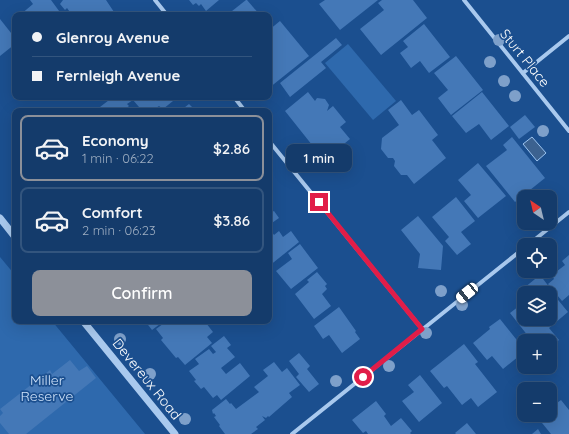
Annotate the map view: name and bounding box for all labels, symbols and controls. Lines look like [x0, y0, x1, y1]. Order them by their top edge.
street label: Sturt Place [496, 25, 554, 91]
text: Glenroy Avenue [56, 28, 170, 47]
text: Fernleigh Avenue [56, 66, 180, 85]
icon: car [34, 130, 70, 166]
text: Economy [82, 131, 149, 150]
text: $2.86 [213, 139, 250, 158]
callout: 1 min [286, 144, 352, 172]
text: 1 min · 06:22 [82, 150, 154, 166]
text: 1 min [303, 150, 335, 166]
north arrow [517, 190, 557, 230]
map controls [517, 190, 557, 422]
route end [310, 193, 328, 211]
icon: car [34, 202, 70, 238]
text: Comfort [82, 203, 143, 222]
text: $3.86 [213, 211, 250, 230]
text: 2 min · 06:23 [82, 222, 156, 238]
button: locate [517, 238, 557, 278]
button: Confirm [32, 270, 252, 316]
car [454, 281, 480, 305]
button: layers [517, 286, 557, 326]
button: + [517, 334, 557, 374]
street label: Devereux Road [109, 335, 185, 423]
route start [354, 368, 372, 386]
park label: Miller Reserve [20, 371, 74, 405]
button: − [517, 382, 557, 422]

